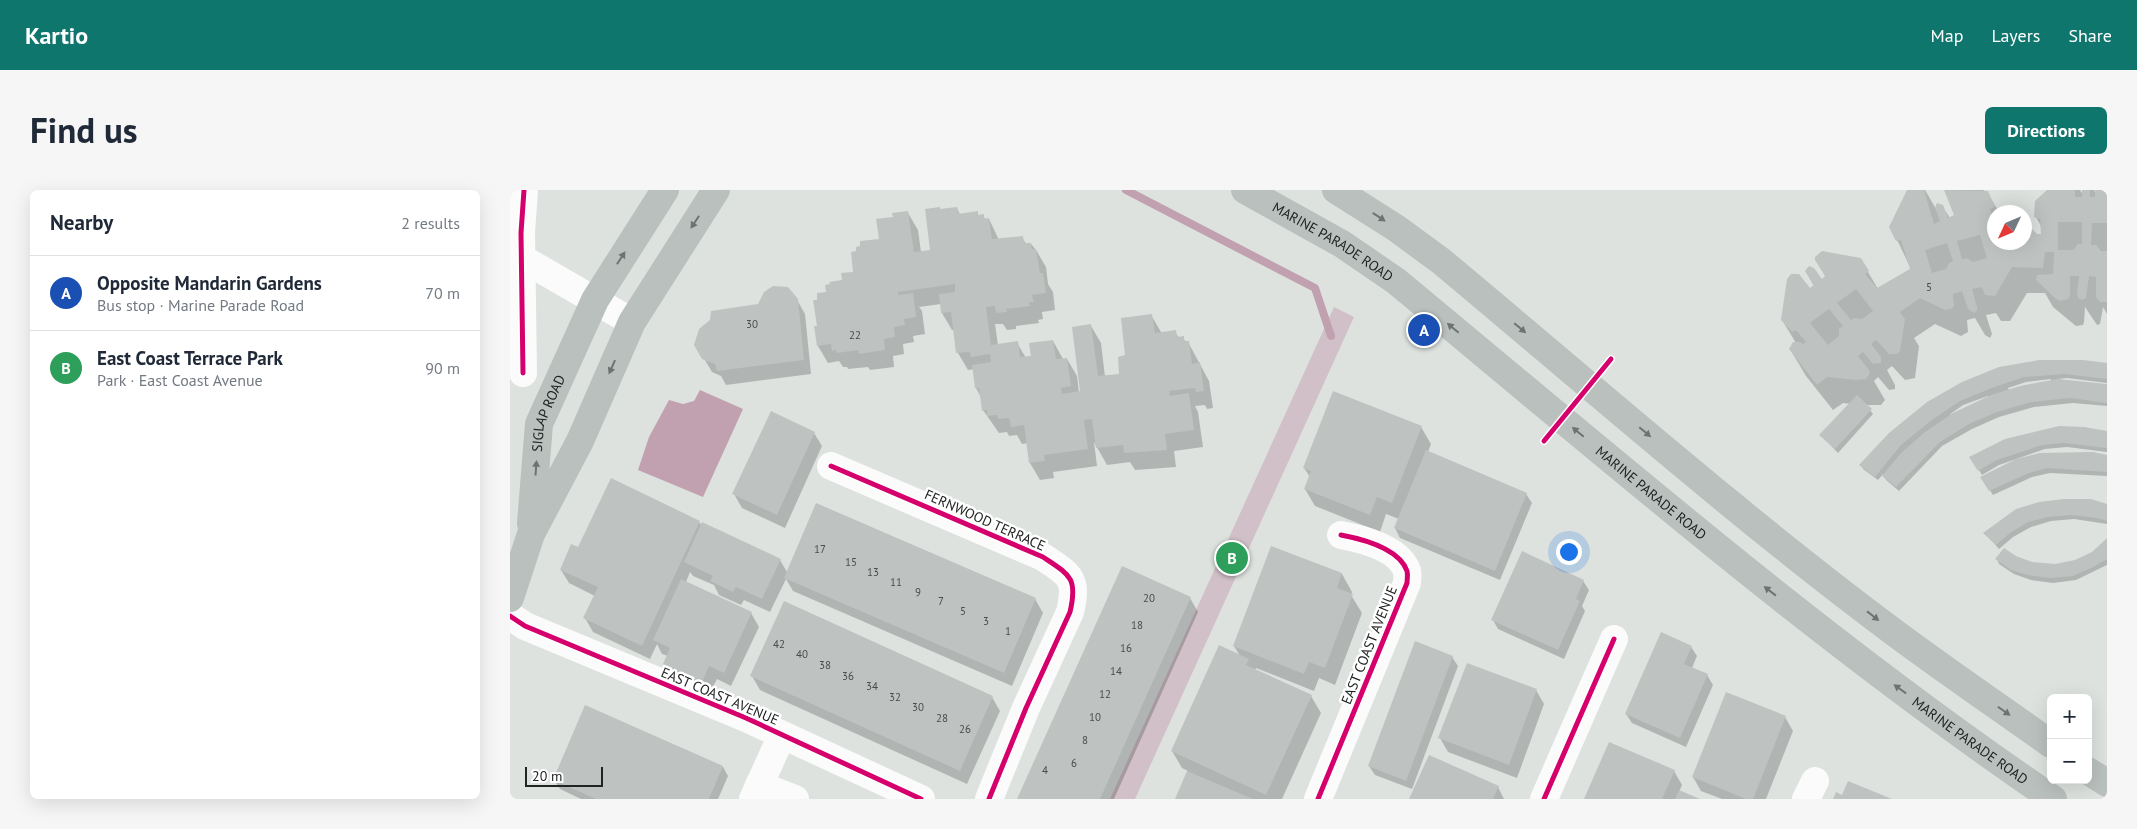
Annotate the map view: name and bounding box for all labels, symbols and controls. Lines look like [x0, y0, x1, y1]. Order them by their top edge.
text: Kartio [25, 20, 88, 51]
text: Map [1931, 24, 1963, 47]
text: Layers [1991, 24, 2040, 47]
text: Share [2068, 24, 2112, 47]
text: Find us [30, 107, 138, 153]
button: Directions [1985, 107, 2107, 154]
street label: MARINE PARADE ROAD [1269, 198, 1397, 285]
north arrow [1987, 205, 2032, 250]
text: Nearby [50, 209, 113, 236]
one-way arrow [1372, 212, 1386, 221]
text: 2 results [401, 213, 460, 233]
one-way arrow [690, 215, 700, 228]
one-way arrow [616, 252, 626, 265]
text: Opposite Mandarin Gardens [97, 271, 322, 295]
house number: 5 [1926, 280, 1932, 294]
text: A [61, 283, 71, 303]
text: 70 m [425, 283, 460, 303]
text: Bus stop · Marine Parade Road [97, 295, 304, 315]
pin: A [1408, 311, 1440, 349]
house number: 30 [746, 317, 758, 331]
one-way arrow [1447, 322, 1460, 333]
one-way arrow [1514, 322, 1527, 333]
house number: 22 [849, 328, 861, 342]
text: East Coast Terrace Park [97, 346, 283, 370]
text: B [61, 358, 71, 378]
text: 90 m [425, 358, 460, 378]
one-way arrow [608, 360, 616, 374]
text: Park · East Coast Avenue [97, 370, 263, 390]
street label: SIGLAP ROAD [528, 372, 569, 452]
one-way arrow [1572, 426, 1585, 437]
one-way arrow [1639, 426, 1652, 437]
street label: MARINE PARADE ROAD [1592, 442, 1710, 544]
one-way arrow [532, 460, 540, 476]
street label: FERNWOOD TERRACE [922, 485, 1048, 555]
pin: B [1216, 539, 1248, 577]
your location [1556, 539, 1582, 565]
house number: 17 [814, 542, 826, 556]
house number: 15 [845, 555, 857, 569]
house number: 13 [867, 565, 879, 579]
house number: 11 [890, 575, 902, 589]
street label: EAST COAST AVENUE [1337, 583, 1401, 707]
house number: 9 [915, 585, 921, 599]
one-way arrow [1764, 586, 1777, 596]
house number: 20 [1143, 591, 1155, 605]
house number: 7 [938, 594, 944, 608]
house number: 5 [960, 604, 966, 618]
one-way arrow [1866, 610, 1879, 621]
house number: 3 [983, 614, 989, 628]
house number: 18 [1131, 618, 1143, 632]
house number: 1 [1005, 624, 1011, 638]
house number: 42 [773, 637, 785, 651]
house number: 16 [1120, 641, 1132, 655]
house number: 40 [796, 647, 808, 661]
house number: 38 [819, 658, 831, 672]
street label: EAST COAST AVENUE [658, 663, 782, 729]
house number: 14 [1110, 664, 1122, 678]
house number: 36 [842, 669, 854, 683]
house number: 34 [866, 679, 878, 693]
one-way arrow [1894, 684, 1907, 695]
house number: 12 [1099, 687, 1111, 701]
house number: 32 [889, 690, 901, 704]
street label: MARINE PARADE ROAD [1909, 693, 2032, 788]
map controls [2047, 694, 2092, 784]
button: + [2047, 694, 2092, 739]
house number: 30 [912, 700, 924, 714]
one-way arrow [1998, 706, 2011, 716]
house number: 10 [1089, 710, 1101, 724]
house number: 28 [936, 711, 948, 725]
house number: 26 [959, 722, 971, 736]
house number: 8 [1082, 733, 1088, 747]
button: − [2047, 739, 2092, 784]
house number: 6 [1071, 756, 1077, 770]
house number: 4 [1042, 763, 1048, 777]
scale bar [525, 764, 602, 787]
text: 20 m [532, 767, 562, 785]

